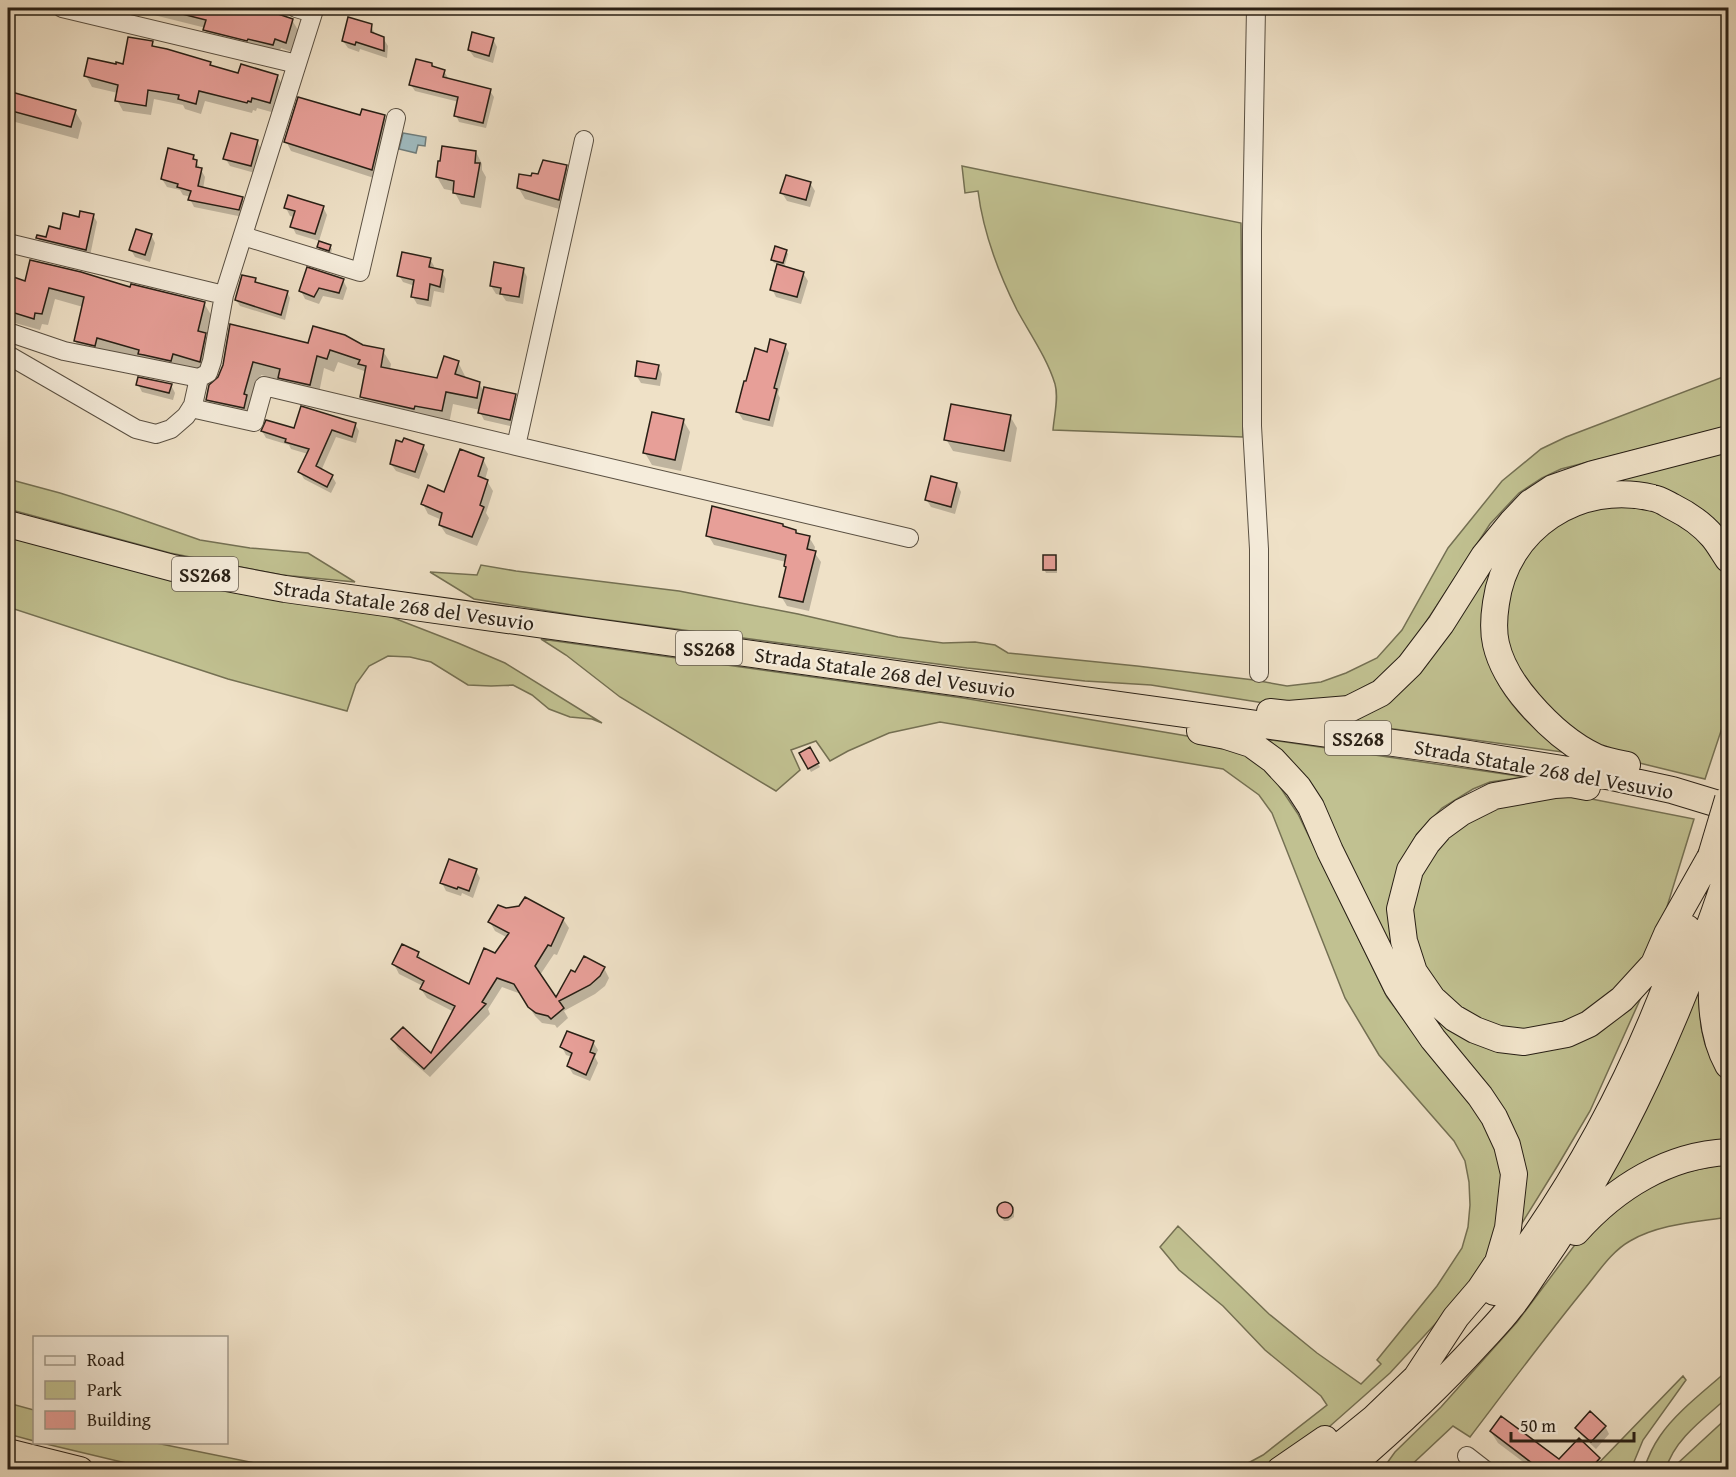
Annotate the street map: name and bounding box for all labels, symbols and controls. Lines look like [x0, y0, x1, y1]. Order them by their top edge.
road number: SS268 [172, 557, 238, 591]
street label: Strada Statale 268 del Vesuvio [272, 571, 536, 639]
road number: SS268 [676, 631, 742, 665]
street label: Strada Statale 268 del Vesuvio [753, 638, 1017, 706]
road number: SS268 [1325, 721, 1391, 755]
street label: Strada Statale 268 del Vesuvio [1412, 731, 1676, 807]
legend [33, 1336, 228, 1444]
text: Road [87, 1346, 125, 1373]
text: Park [87, 1376, 123, 1403]
scale bar [1511, 1405, 1634, 1443]
text: Building [87, 1406, 151, 1433]
text: 50 m [1520, 1412, 1556, 1439]

